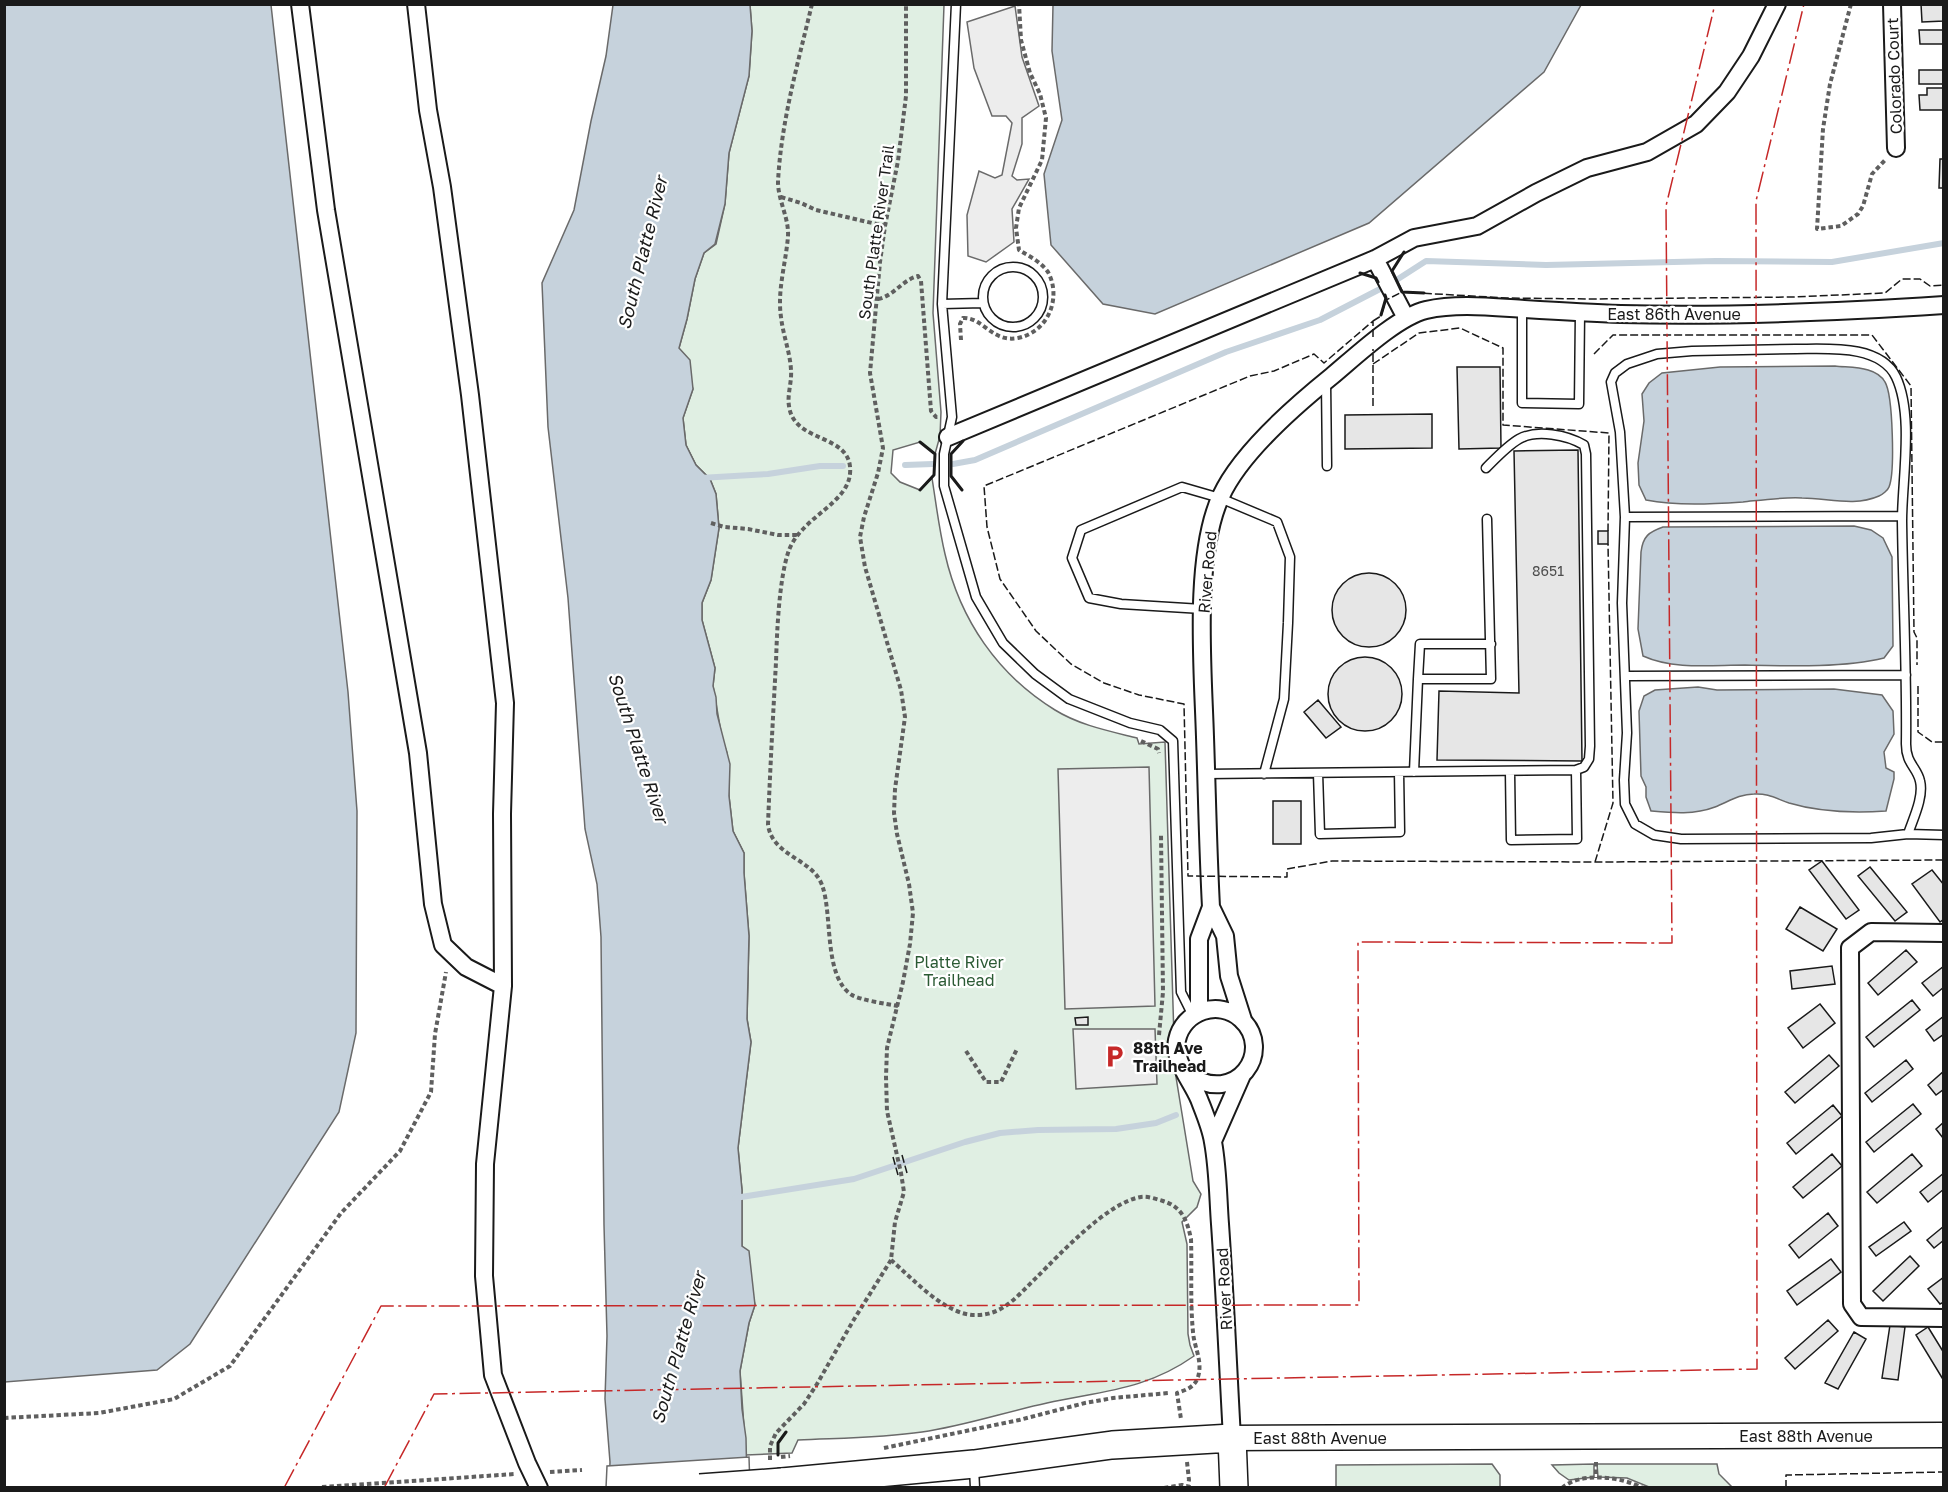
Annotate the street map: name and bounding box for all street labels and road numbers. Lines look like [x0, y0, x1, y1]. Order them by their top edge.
street label: Colorado Court [1882, 17, 1906, 135]
street label: South Platte River Trail [854, 143, 898, 321]
street label: East 86th Avenue [1607, 304, 1741, 324]
street label: River Road [1193, 530, 1221, 614]
street label: River Road [1212, 1247, 1236, 1331]
street label: East 88th Avenue [1739, 1426, 1873, 1446]
street label: East 88th Avenue [1253, 1428, 1387, 1448]

